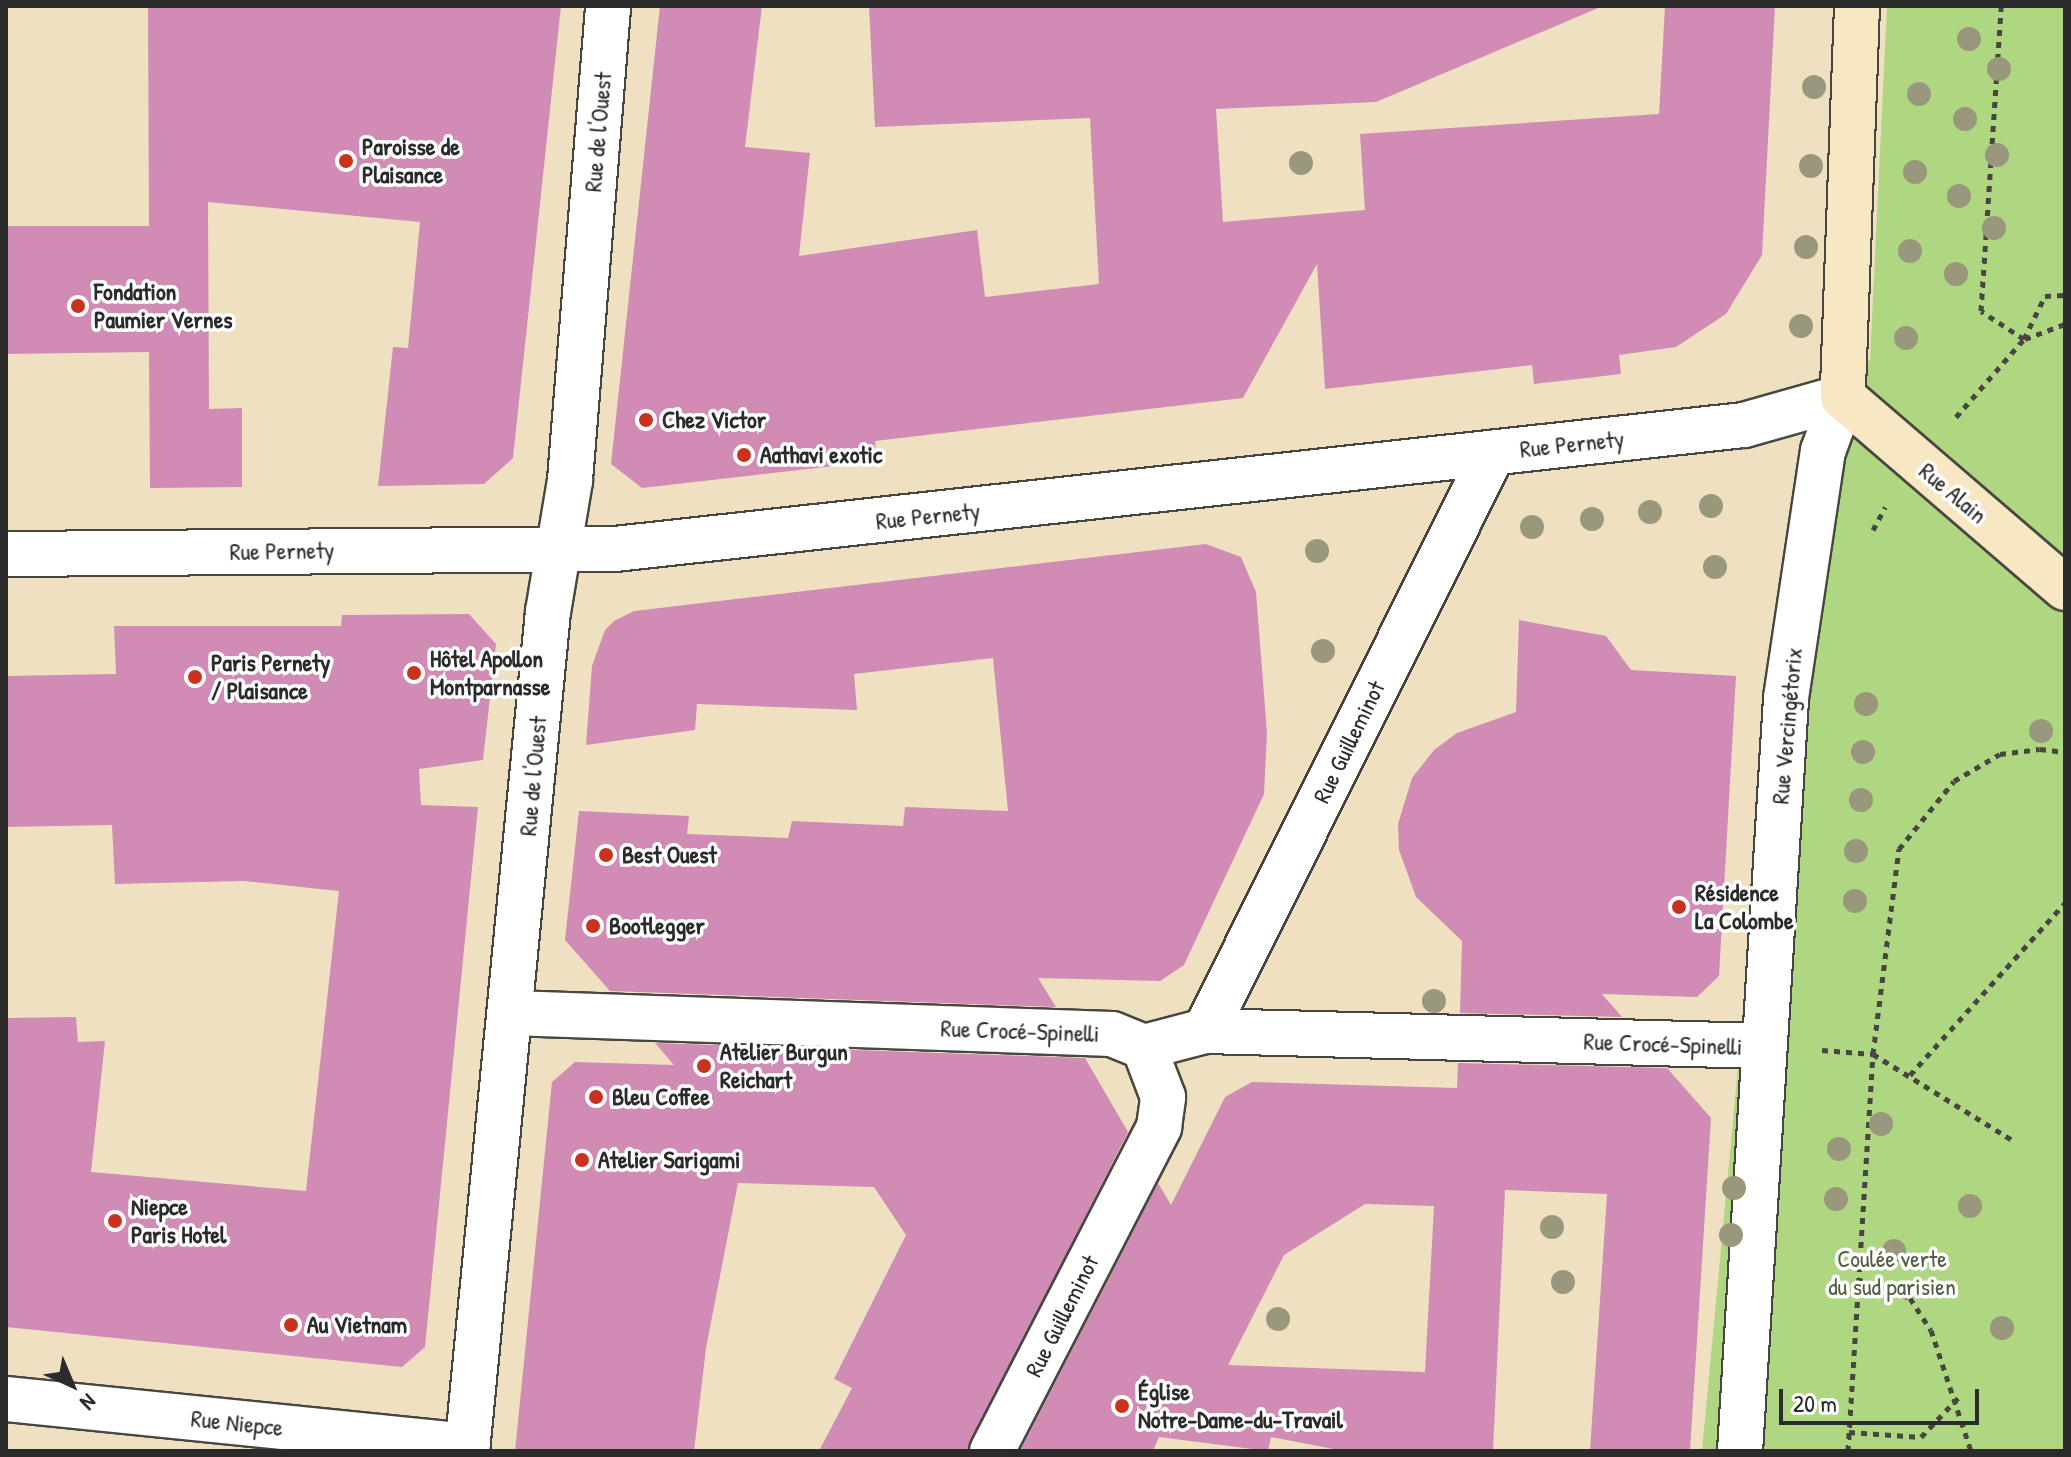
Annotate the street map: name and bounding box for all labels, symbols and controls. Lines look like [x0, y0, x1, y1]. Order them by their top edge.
street label: Rue de l'Ouest [578, 71, 618, 193]
place label: Paroisse de Plaisance [362, 133, 460, 189]
marker: Paroisse de Plaisance [337, 152, 355, 170]
place label: Fondation Paumier Vernes [94, 278, 232, 334]
marker: Fondation Paumier Vernes [69, 297, 87, 315]
place label: Chez Victor [662, 406, 766, 434]
marker: Chez Victor [637, 411, 655, 429]
street label: Rue Pernety [1518, 424, 1626, 464]
place label: Aathavi exotic [760, 441, 882, 469]
marker: Aathavi exotic [735, 446, 753, 464]
street label: Rue Alain [1913, 456, 1993, 530]
street label: Rue Pernety [874, 496, 982, 536]
street label: Rue Pernety [229, 536, 335, 566]
place label: Hôtel Apollon Montparnasse [430, 645, 550, 701]
street label: Rue Vercingétorix [1766, 647, 1808, 805]
place label: Paris Pernety / Plaisance [211, 649, 330, 705]
marker: Hôtel Apollon Montparnasse [405, 664, 423, 682]
marker: Paris Pernety / Plaisance [186, 668, 204, 686]
street label: Rue Guilleminot [1307, 676, 1391, 808]
street label: Rue de l'Ouest [513, 715, 553, 837]
place label: Best Ouest [622, 841, 717, 869]
marker: Best Ouest [597, 846, 615, 864]
place label: Résidence La Colombe [1695, 879, 1793, 935]
marker: Résidence La Colombe [1670, 898, 1688, 916]
place label: Bootlegger [609, 912, 705, 940]
marker: Bootlegger [584, 917, 602, 935]
street label: Rue Crocé-Spinelli [940, 1014, 1100, 1048]
street label: Rue Crocé-Spinelli [1583, 1027, 1743, 1061]
place label: Atelier Burgun Reichart [720, 1038, 848, 1094]
marker: Atelier Burgun Reichart [695, 1057, 713, 1075]
place label: Bleu Coffee [612, 1083, 710, 1111]
marker: Bleu Coffee [587, 1088, 605, 1106]
place label: Atelier Sarigami [598, 1146, 740, 1174]
marker: Atelier Sarigami [573, 1151, 591, 1169]
place label: Niepce Paris Hotel [131, 1193, 226, 1249]
marker: Niepce Paris Hotel [106, 1212, 124, 1230]
park label: Coulée verte du sud parisien [1828, 1245, 1956, 1301]
street label: Rue Guilleminot [1019, 1250, 1105, 1382]
place label: Au Vietnam [307, 1311, 407, 1339]
marker: Au Vietnam [282, 1316, 300, 1334]
north arrow [32, 1345, 112, 1425]
scale bar [1783, 1373, 1983, 1423]
place label: Église Notre-Dame-du-Travail [1138, 1378, 1343, 1434]
text: N [74, 1387, 103, 1417]
text: 20 m [1793, 1387, 1837, 1419]
marker: Église Notre-Dame-du-Travail [1113, 1397, 1131, 1415]
street label: Rue Niepce [190, 1404, 284, 1442]

